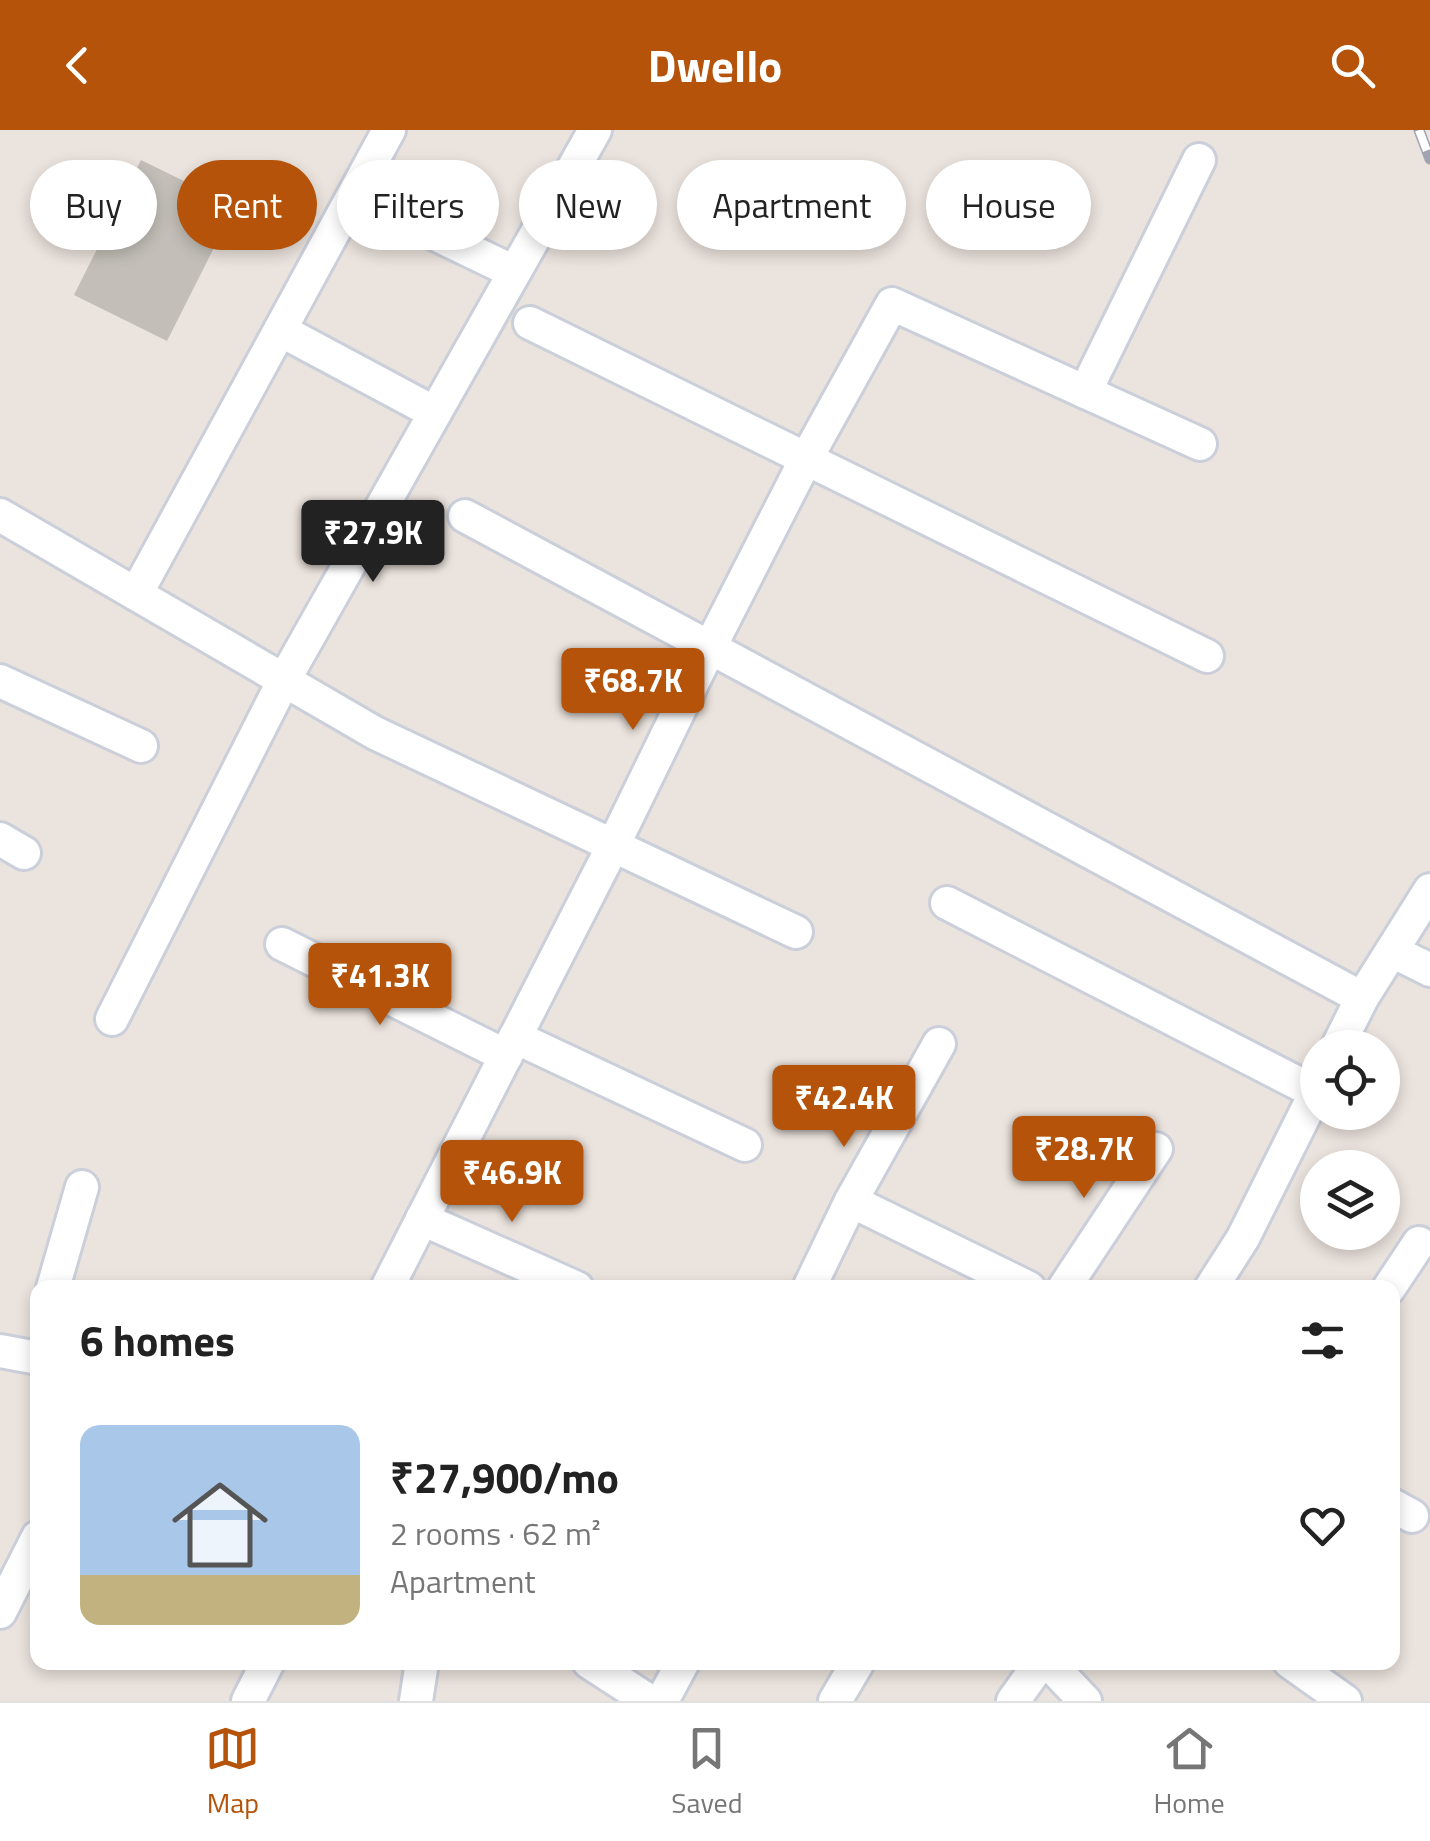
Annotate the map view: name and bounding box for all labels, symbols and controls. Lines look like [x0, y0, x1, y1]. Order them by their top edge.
text: Dwello [648, 31, 782, 99]
icon: back [50, 38, 105, 93]
icon: search [1325, 38, 1380, 93]
chip: Buy [30, 160, 157, 250]
chip: Rent [177, 160, 317, 250]
chip: Filters [337, 160, 499, 250]
chip: New [519, 160, 657, 250]
chip: Apartment [677, 160, 906, 250]
chip: House [926, 160, 1091, 250]
pin: ₹27.9K [292, 500, 454, 585]
text: ₹27.9K [323, 508, 423, 556]
pin: ₹68.7K [552, 648, 714, 733]
text: ₹68.7K [583, 656, 683, 704]
pin: ₹41.3K [299, 943, 461, 1028]
text: ₹41.3K [330, 951, 430, 999]
map controls [1300, 1030, 1400, 1250]
button: locate [1300, 1030, 1400, 1130]
pin: ₹42.4K [763, 1065, 925, 1150]
text: ₹42.4K [794, 1073, 894, 1121]
pin: ₹28.7K [1003, 1116, 1165, 1201]
text: ₹28.7K [1034, 1124, 1134, 1172]
pin: ₹46.9K [431, 1140, 593, 1225]
text: ₹46.9K [462, 1148, 562, 1196]
button: layers [1300, 1150, 1400, 1250]
text: 6 homes [80, 1308, 235, 1372]
icon: filters [1295, 1313, 1350, 1368]
text: ₹27,900/mo [390, 1445, 619, 1509]
icon: home [160, 1465, 280, 1585]
icon: heart [1295, 1498, 1350, 1553]
text: 2 rooms · 62 m² [390, 1509, 601, 1557]
text: Apartment [390, 1557, 536, 1605]
tab: Map [205, 1721, 260, 1824]
tab: Saved [671, 1721, 743, 1824]
tab: Home [1153, 1721, 1225, 1824]

